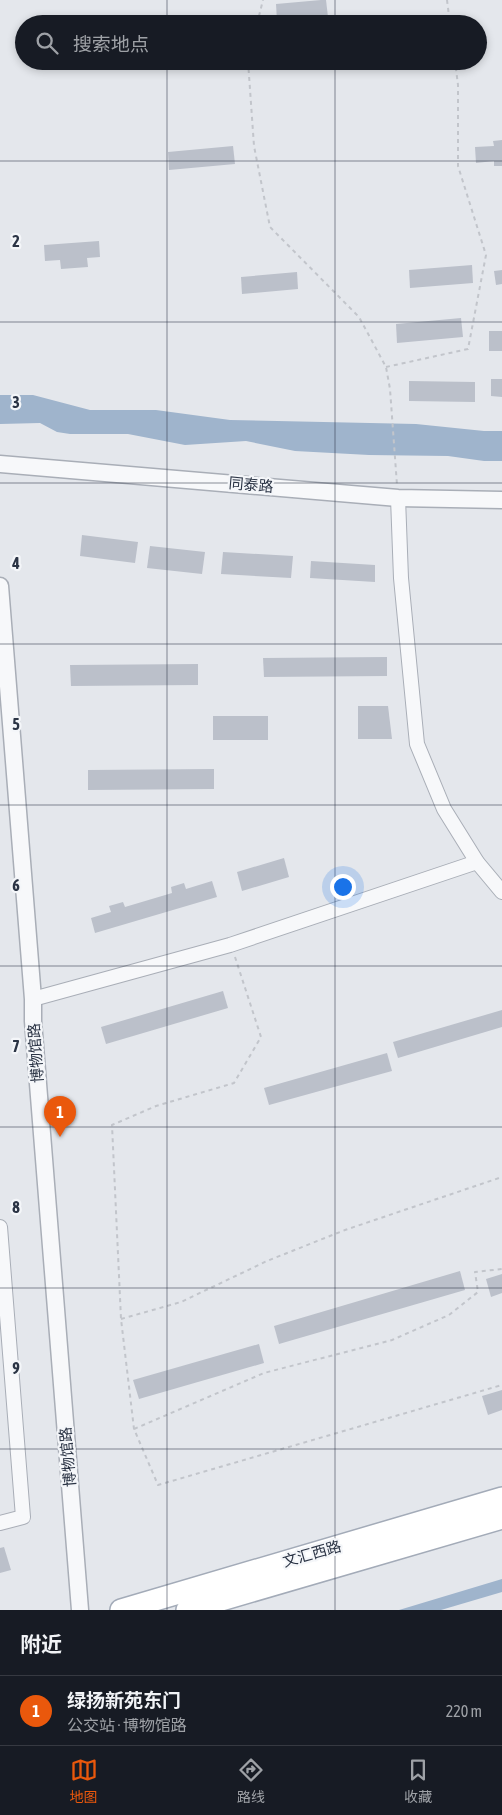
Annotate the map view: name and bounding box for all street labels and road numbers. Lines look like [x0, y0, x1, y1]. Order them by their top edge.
street label: 同泰路 [228, 474, 274, 495]
street label: 博物馆路 [25, 1023, 46, 1084]
street label: 博物馆路 [56, 1426, 79, 1488]
street label: 文汇西路 [281, 1537, 343, 1570]

